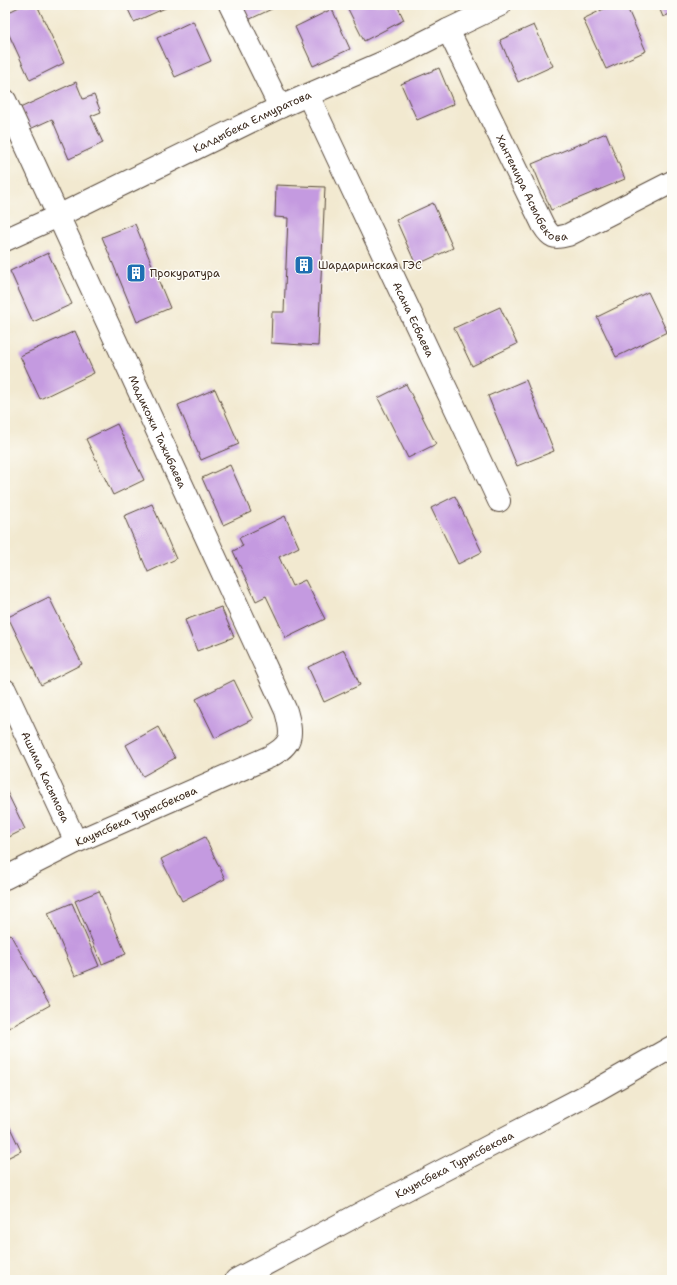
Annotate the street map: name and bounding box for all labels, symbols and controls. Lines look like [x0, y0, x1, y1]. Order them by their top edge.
street label: Калдыбека Елмуратова [191, 87, 314, 157]
street label: Хантемира Асылбекова [492, 132, 569, 245]
building icon: Шардаринская ГЭС [293, 254, 315, 276]
place label: Шардаринская ГЭС [318, 258, 422, 273]
building icon: Прокуратура [125, 262, 147, 284]
place label: Прокуратура [150, 266, 220, 281]
street label: Асана Есбаева [389, 280, 437, 360]
street label: Мадикожи Тажибаева [124, 373, 190, 491]
street label: Ашима Касымова [17, 729, 73, 825]
street label: Кауысбека Турысбекова [73, 783, 199, 850]
street label: Кауысбека Турысбекова [393, 1128, 516, 1202]

